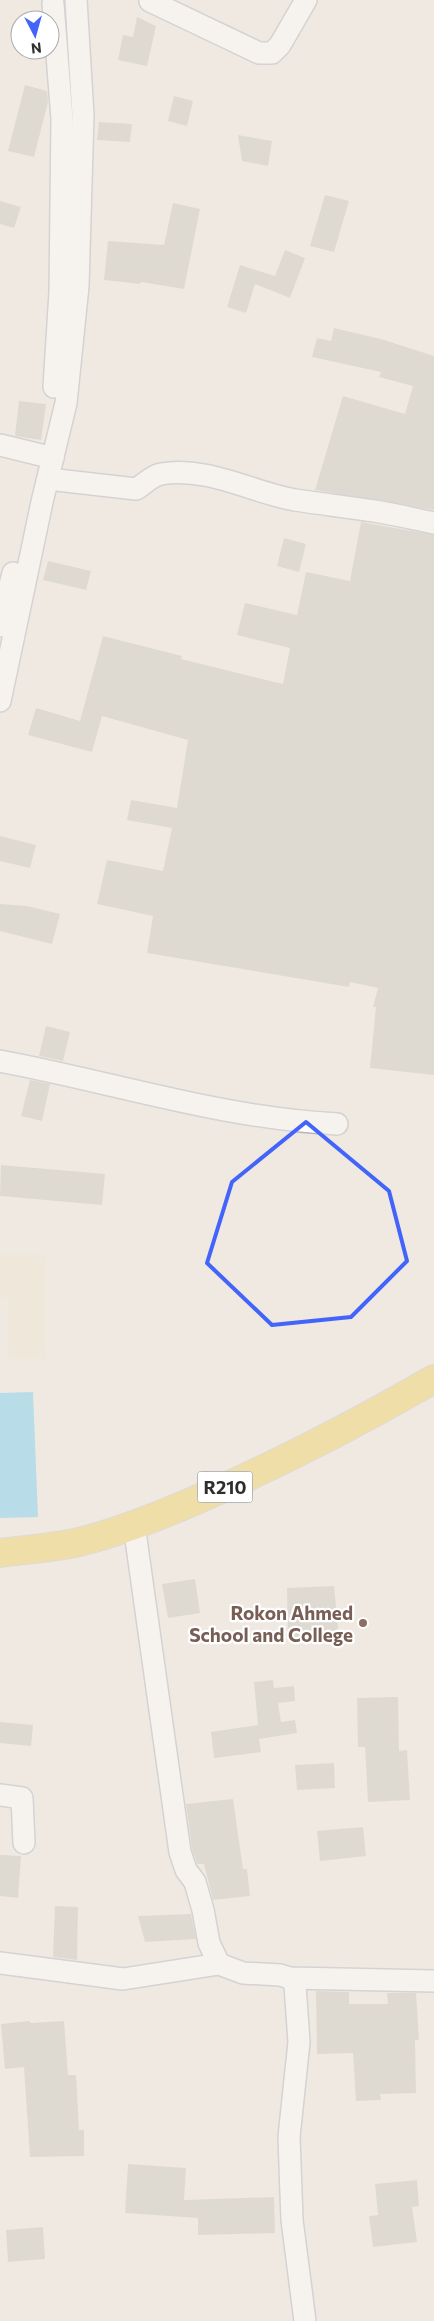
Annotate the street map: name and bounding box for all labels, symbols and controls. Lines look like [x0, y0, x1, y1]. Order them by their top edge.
north arrow [10, 10, 60, 60]
text: N [30, 39, 43, 57]
road number: R210 [198, 1471, 252, 1502]
place label: Rokon Ahmed School and College [189, 1601, 353, 1646]
marker: Rokon Ahmed School and College [357, 1617, 369, 1629]

